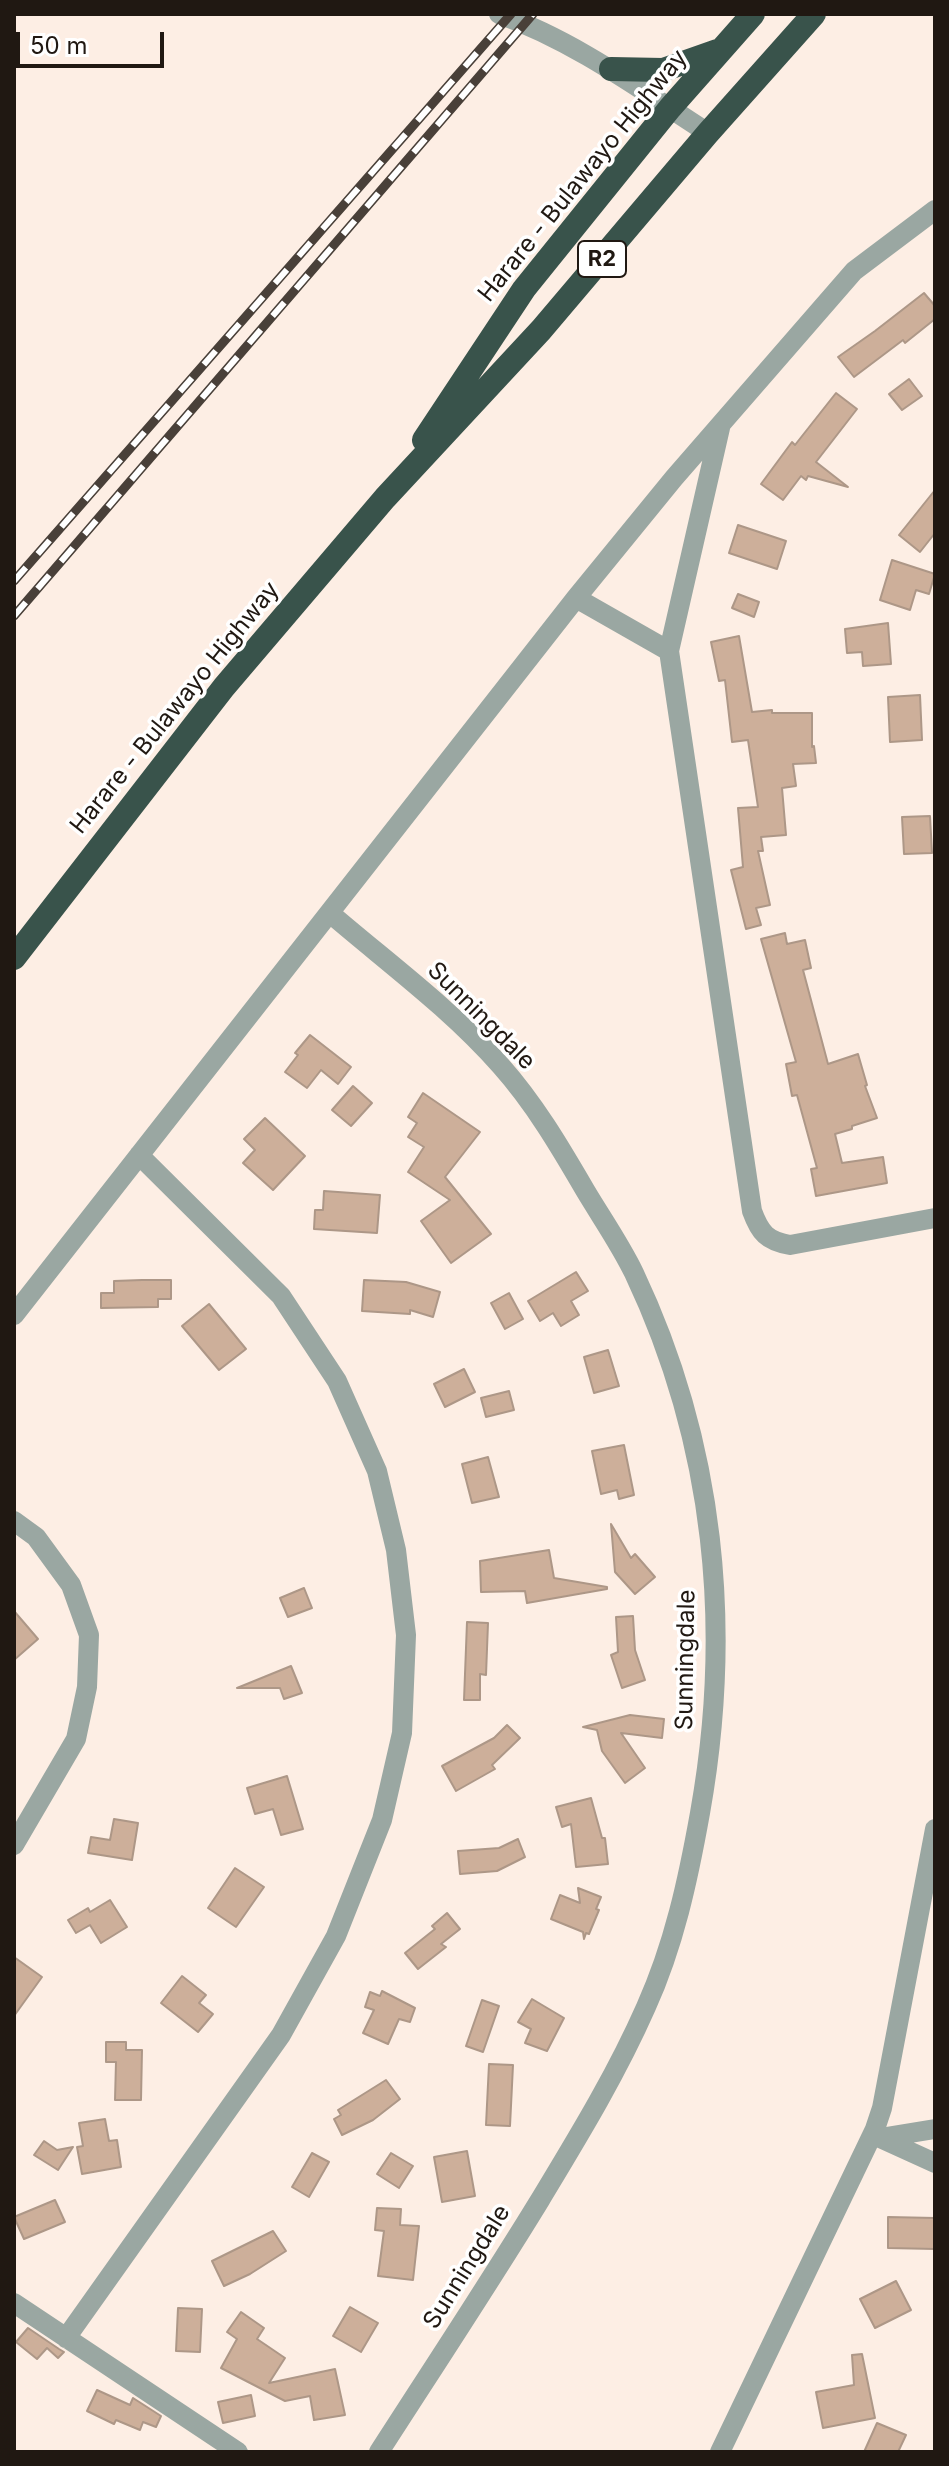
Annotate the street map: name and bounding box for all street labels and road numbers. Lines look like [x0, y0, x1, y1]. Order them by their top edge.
street label: Harare - Bulawayo Highway [472, 44, 694, 308]
road number: R2 [578, 241, 626, 277]
street label: Harare - Bulawayo Highway [64, 576, 286, 840]
street label: Sunningdale [421, 956, 541, 1076]
street label: Sunningdale [670, 1589, 702, 1731]
street label: Sunningdale [418, 2200, 516, 2334]

